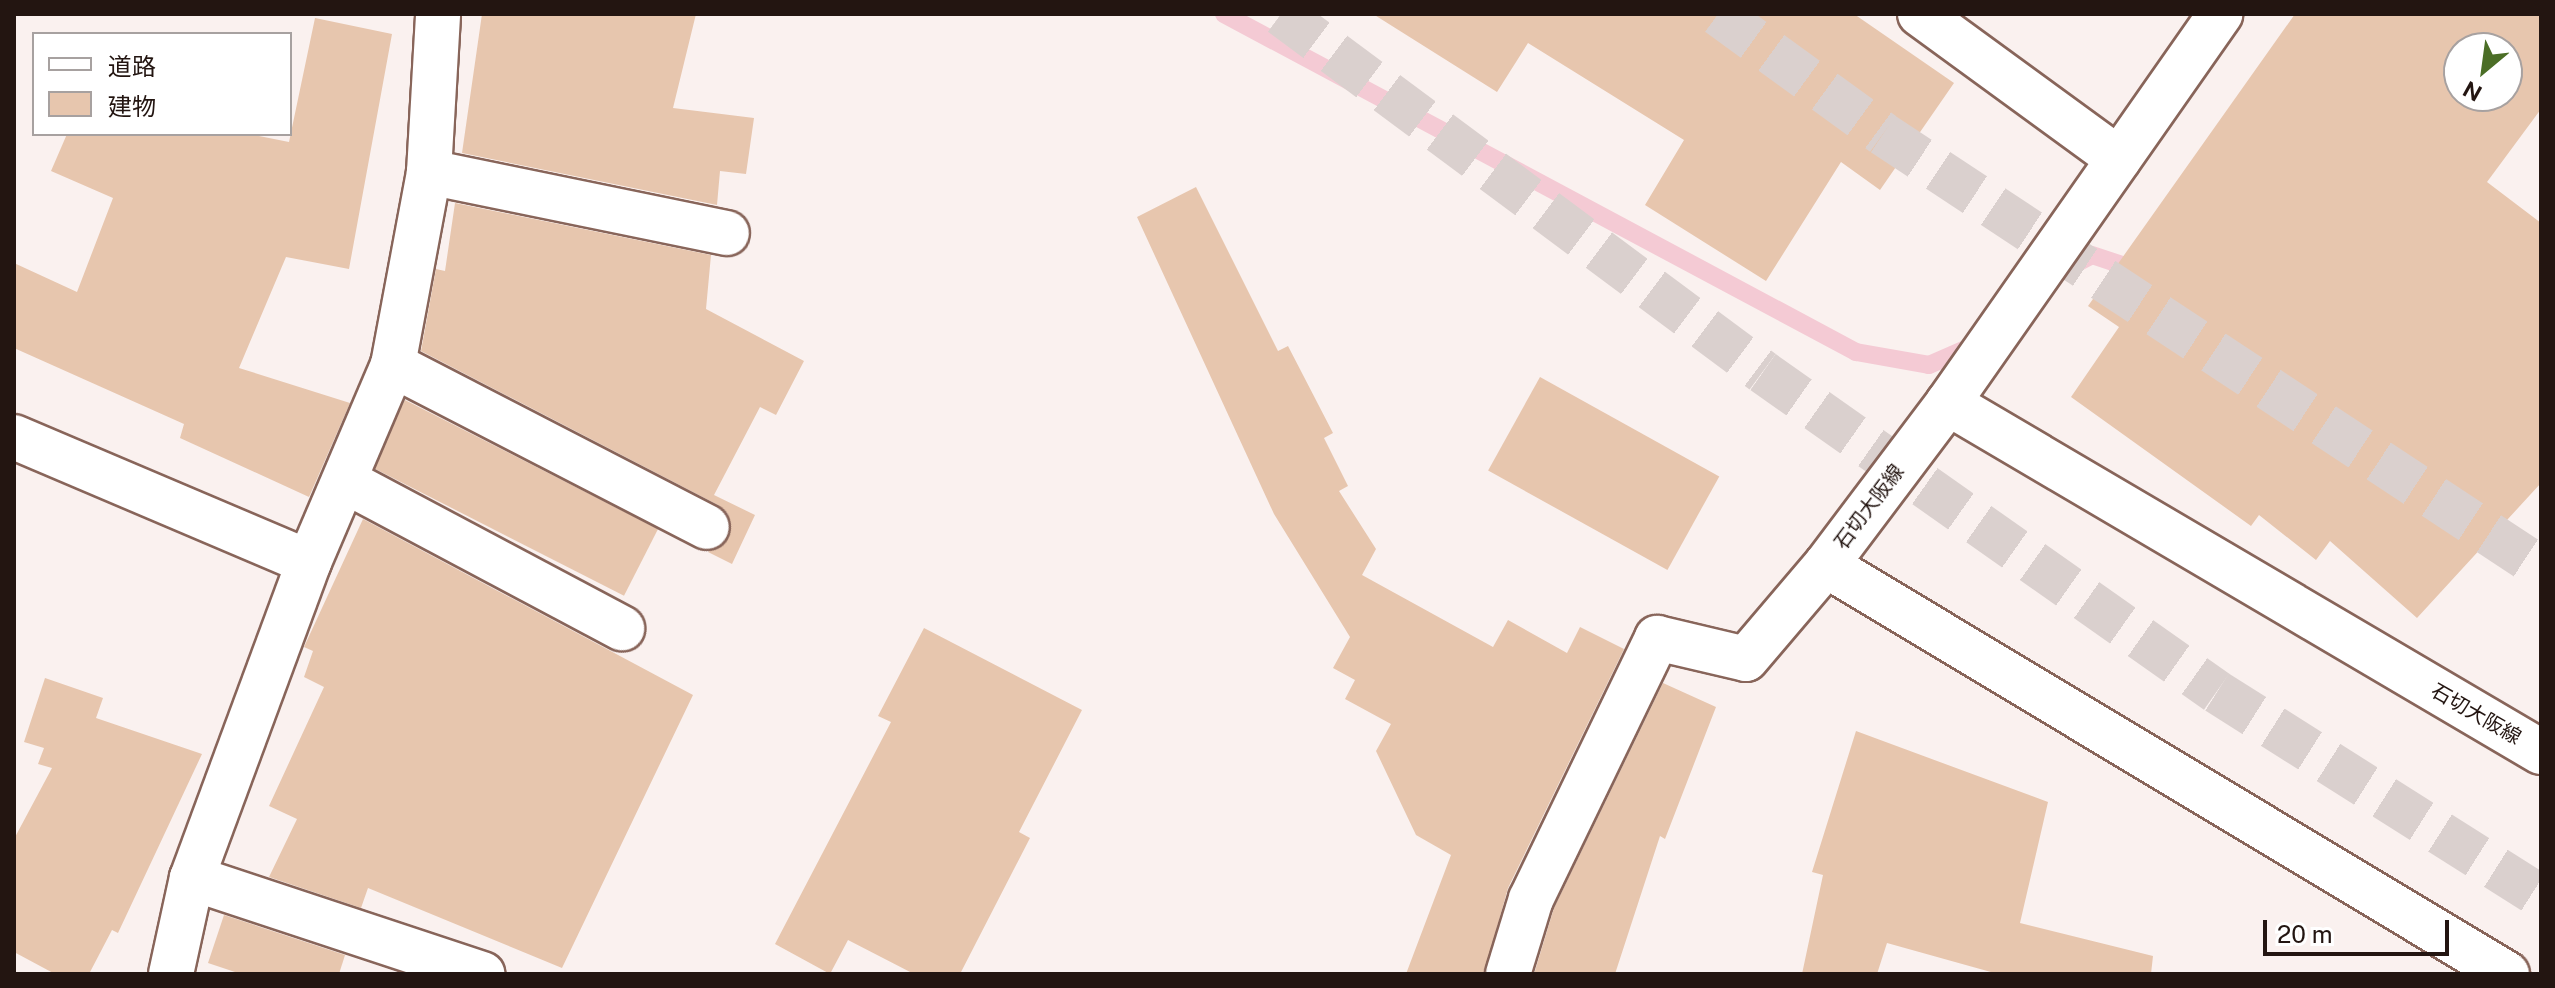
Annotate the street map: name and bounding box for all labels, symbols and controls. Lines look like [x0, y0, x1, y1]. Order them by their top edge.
legend [32, 32, 292, 136]
north arrow [2443, 32, 2523, 112]
text: 道路 [108, 52, 156, 80]
text: N [2459, 76, 2486, 107]
text: 建物 [108, 92, 156, 120]
street label: 石切大阪線 [1829, 460, 1909, 554]
street label: 石切大阪線 [2427, 679, 2525, 749]
scale bar [2267, 904, 2453, 954]
text: 20 m [2277, 920, 2333, 948]

